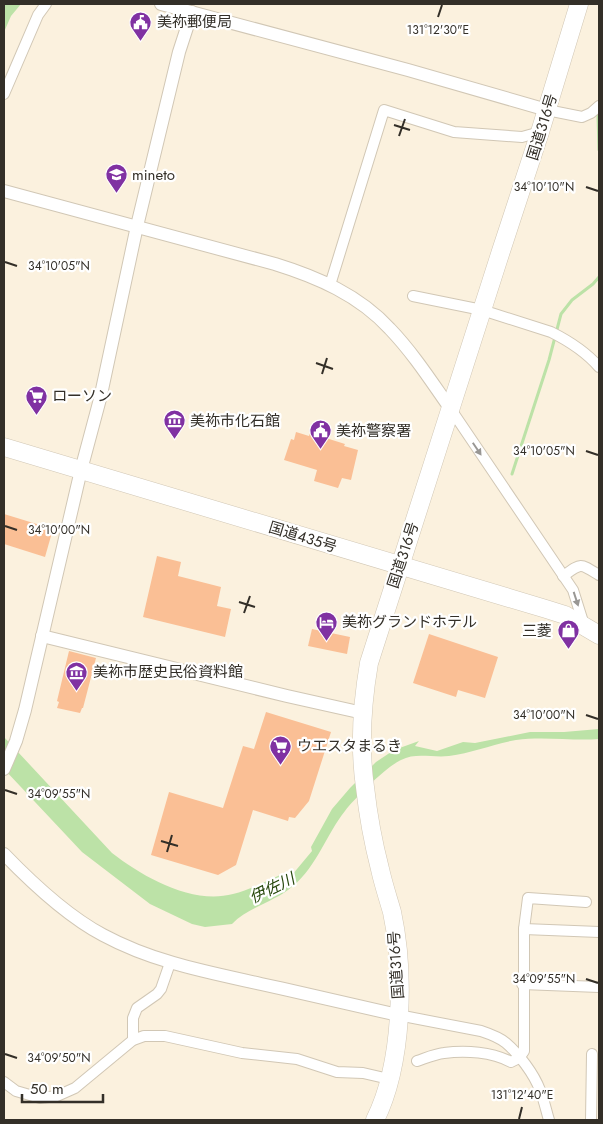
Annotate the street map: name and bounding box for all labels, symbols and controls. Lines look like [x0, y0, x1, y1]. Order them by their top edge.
public building icon: 美祢郵便局 [129, 10, 153, 41]
place label: 美祢郵便局 [157, 11, 232, 33]
text: 131°12'30"E [407, 21, 469, 39]
street label: 国道316号 [521, 91, 563, 163]
school or university icon: mineto [104, 163, 128, 194]
place label: mineto [132, 164, 175, 186]
text: 34°10'10"N [514, 178, 574, 196]
text: 34°10'05"N [28, 257, 90, 275]
supermarket icon: ローソン [24, 384, 48, 415]
place label: ローソン [52, 385, 112, 407]
museum icon: 美袮市化石館 [162, 409, 186, 440]
place label: 美袮市化石館 [190, 410, 280, 432]
public building icon: 美祢警察署 [308, 419, 332, 450]
place label: 美祢警察署 [336, 420, 411, 442]
one-way arrow [472, 442, 482, 456]
text: 34°10'05"N [513, 442, 575, 460]
street label: 国道435号 [266, 516, 340, 558]
street label: 国道316号 [382, 519, 424, 591]
text: 34°10'00"N [28, 521, 90, 539]
one-way arrow [572, 592, 580, 607]
hotel icon: 美祢グランドホテル [314, 610, 338, 641]
place label: 美祢グランドホテル [342, 611, 477, 633]
shop icon: 三菱 [556, 619, 580, 650]
place label: 三菱 [522, 620, 552, 642]
museum icon: 美袮市歴史民俗資料館 [65, 660, 89, 691]
place label: 美袮市歴史民俗資料館 [93, 661, 243, 683]
text: 34°10'00"N [513, 706, 575, 724]
supermarket icon: ウエスタまるき [269, 734, 293, 765]
place label: ウエスタまるき [297, 735, 402, 757]
text: 34°09'55"N [28, 785, 90, 803]
water label: 伊佐川 [245, 866, 300, 909]
street label: 国道316号 [383, 930, 409, 1000]
text: 34°09'55"N [513, 970, 575, 988]
text: 34°09'50"N [27, 1049, 91, 1067]
scale bar [22, 1072, 104, 1104]
text: 50 m [30, 1078, 64, 1100]
text: 131°12'40"E [491, 1086, 553, 1104]

